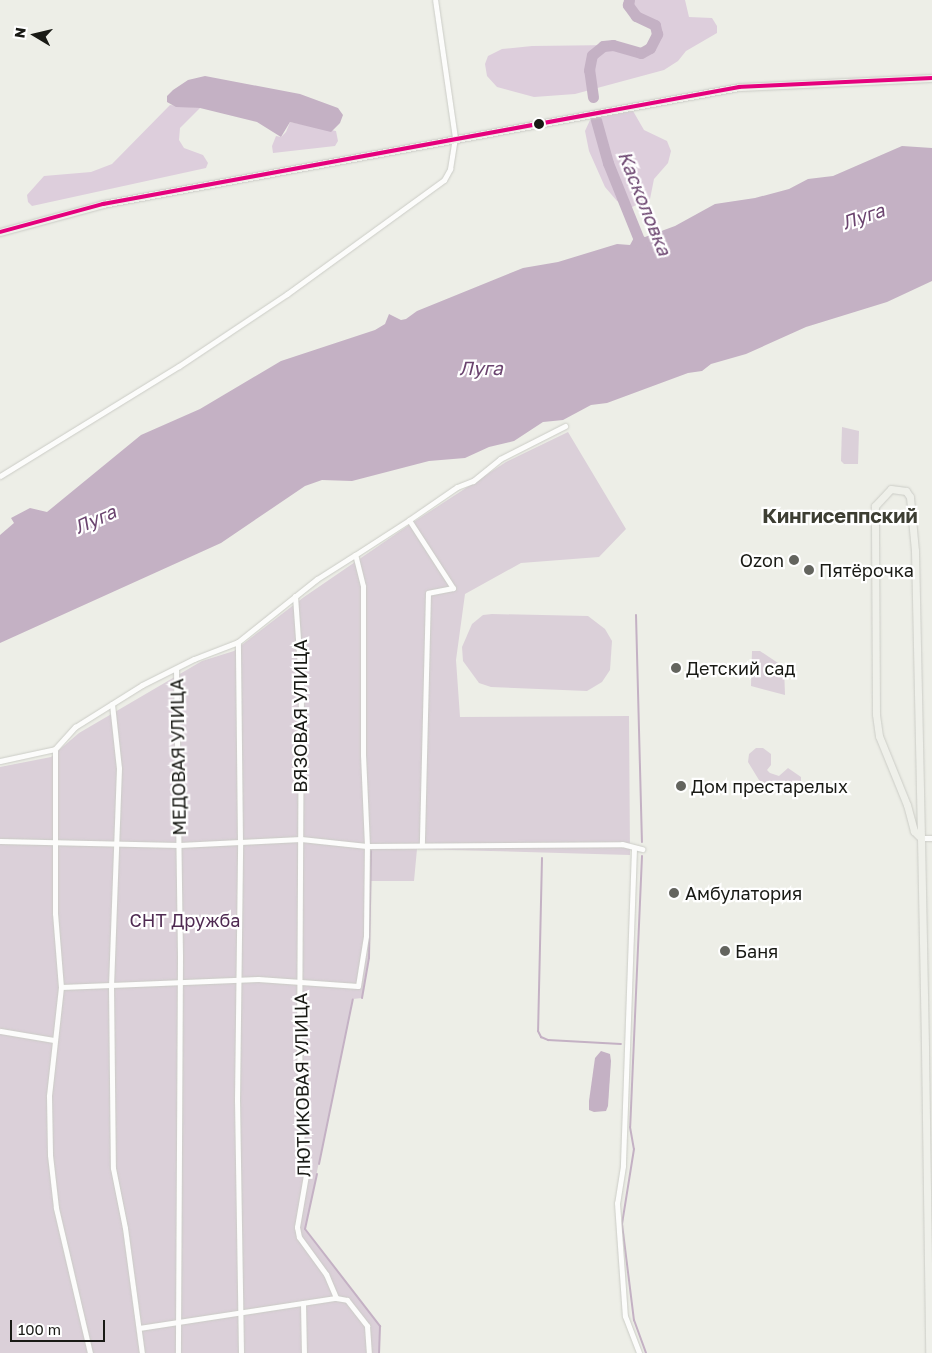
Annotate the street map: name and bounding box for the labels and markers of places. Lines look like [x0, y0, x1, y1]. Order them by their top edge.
unlabelled marker [534, 119, 544, 129]
place label: Ozon [740, 549, 784, 571]
marker: Ozon [788, 554, 800, 566]
place label: Пятёрочка [819, 559, 914, 581]
marker: Пятёрочка [803, 564, 815, 576]
place label: Детский сад [686, 657, 795, 679]
marker: Детский сад [670, 662, 682, 674]
place label: Дом престарелых [691, 775, 848, 797]
marker: Дом престарелых [675, 780, 687, 792]
place label: Амбулатория [685, 882, 802, 904]
marker: Амбулатория [667, 886, 681, 900]
place label: Баня [735, 940, 778, 962]
marker: Баня [719, 945, 731, 957]

